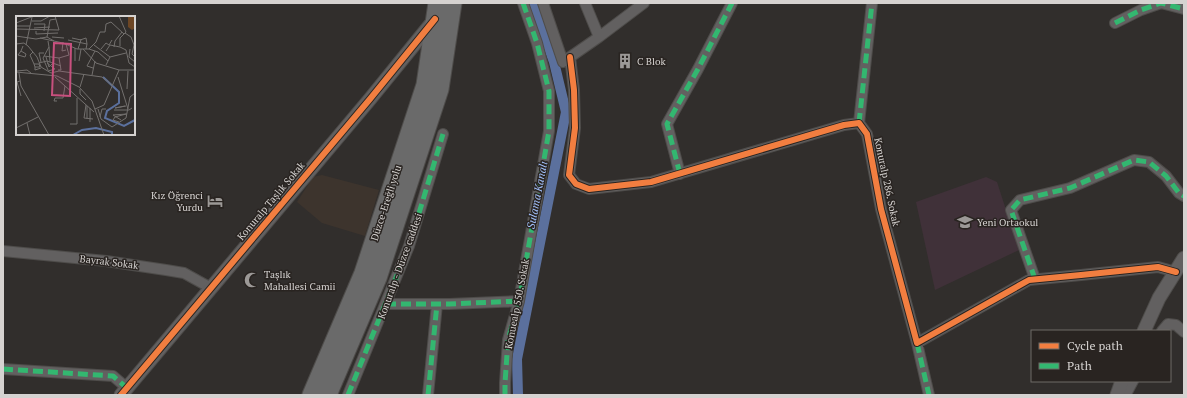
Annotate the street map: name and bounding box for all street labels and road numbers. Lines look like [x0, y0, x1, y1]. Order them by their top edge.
street label: Konuralp 286. Sokak [871, 137, 903, 228]
street label: Konuralp Taşlık Sokak [234, 158, 308, 243]
street label: Düzce-Ereğli yolu [368, 163, 404, 243]
street label: Konuralp - Düzce caddesi [375, 211, 425, 321]
street label: Bayrak Sokak [79, 252, 140, 272]
street label: Konuealp 550. Sokak [502, 257, 532, 350]

